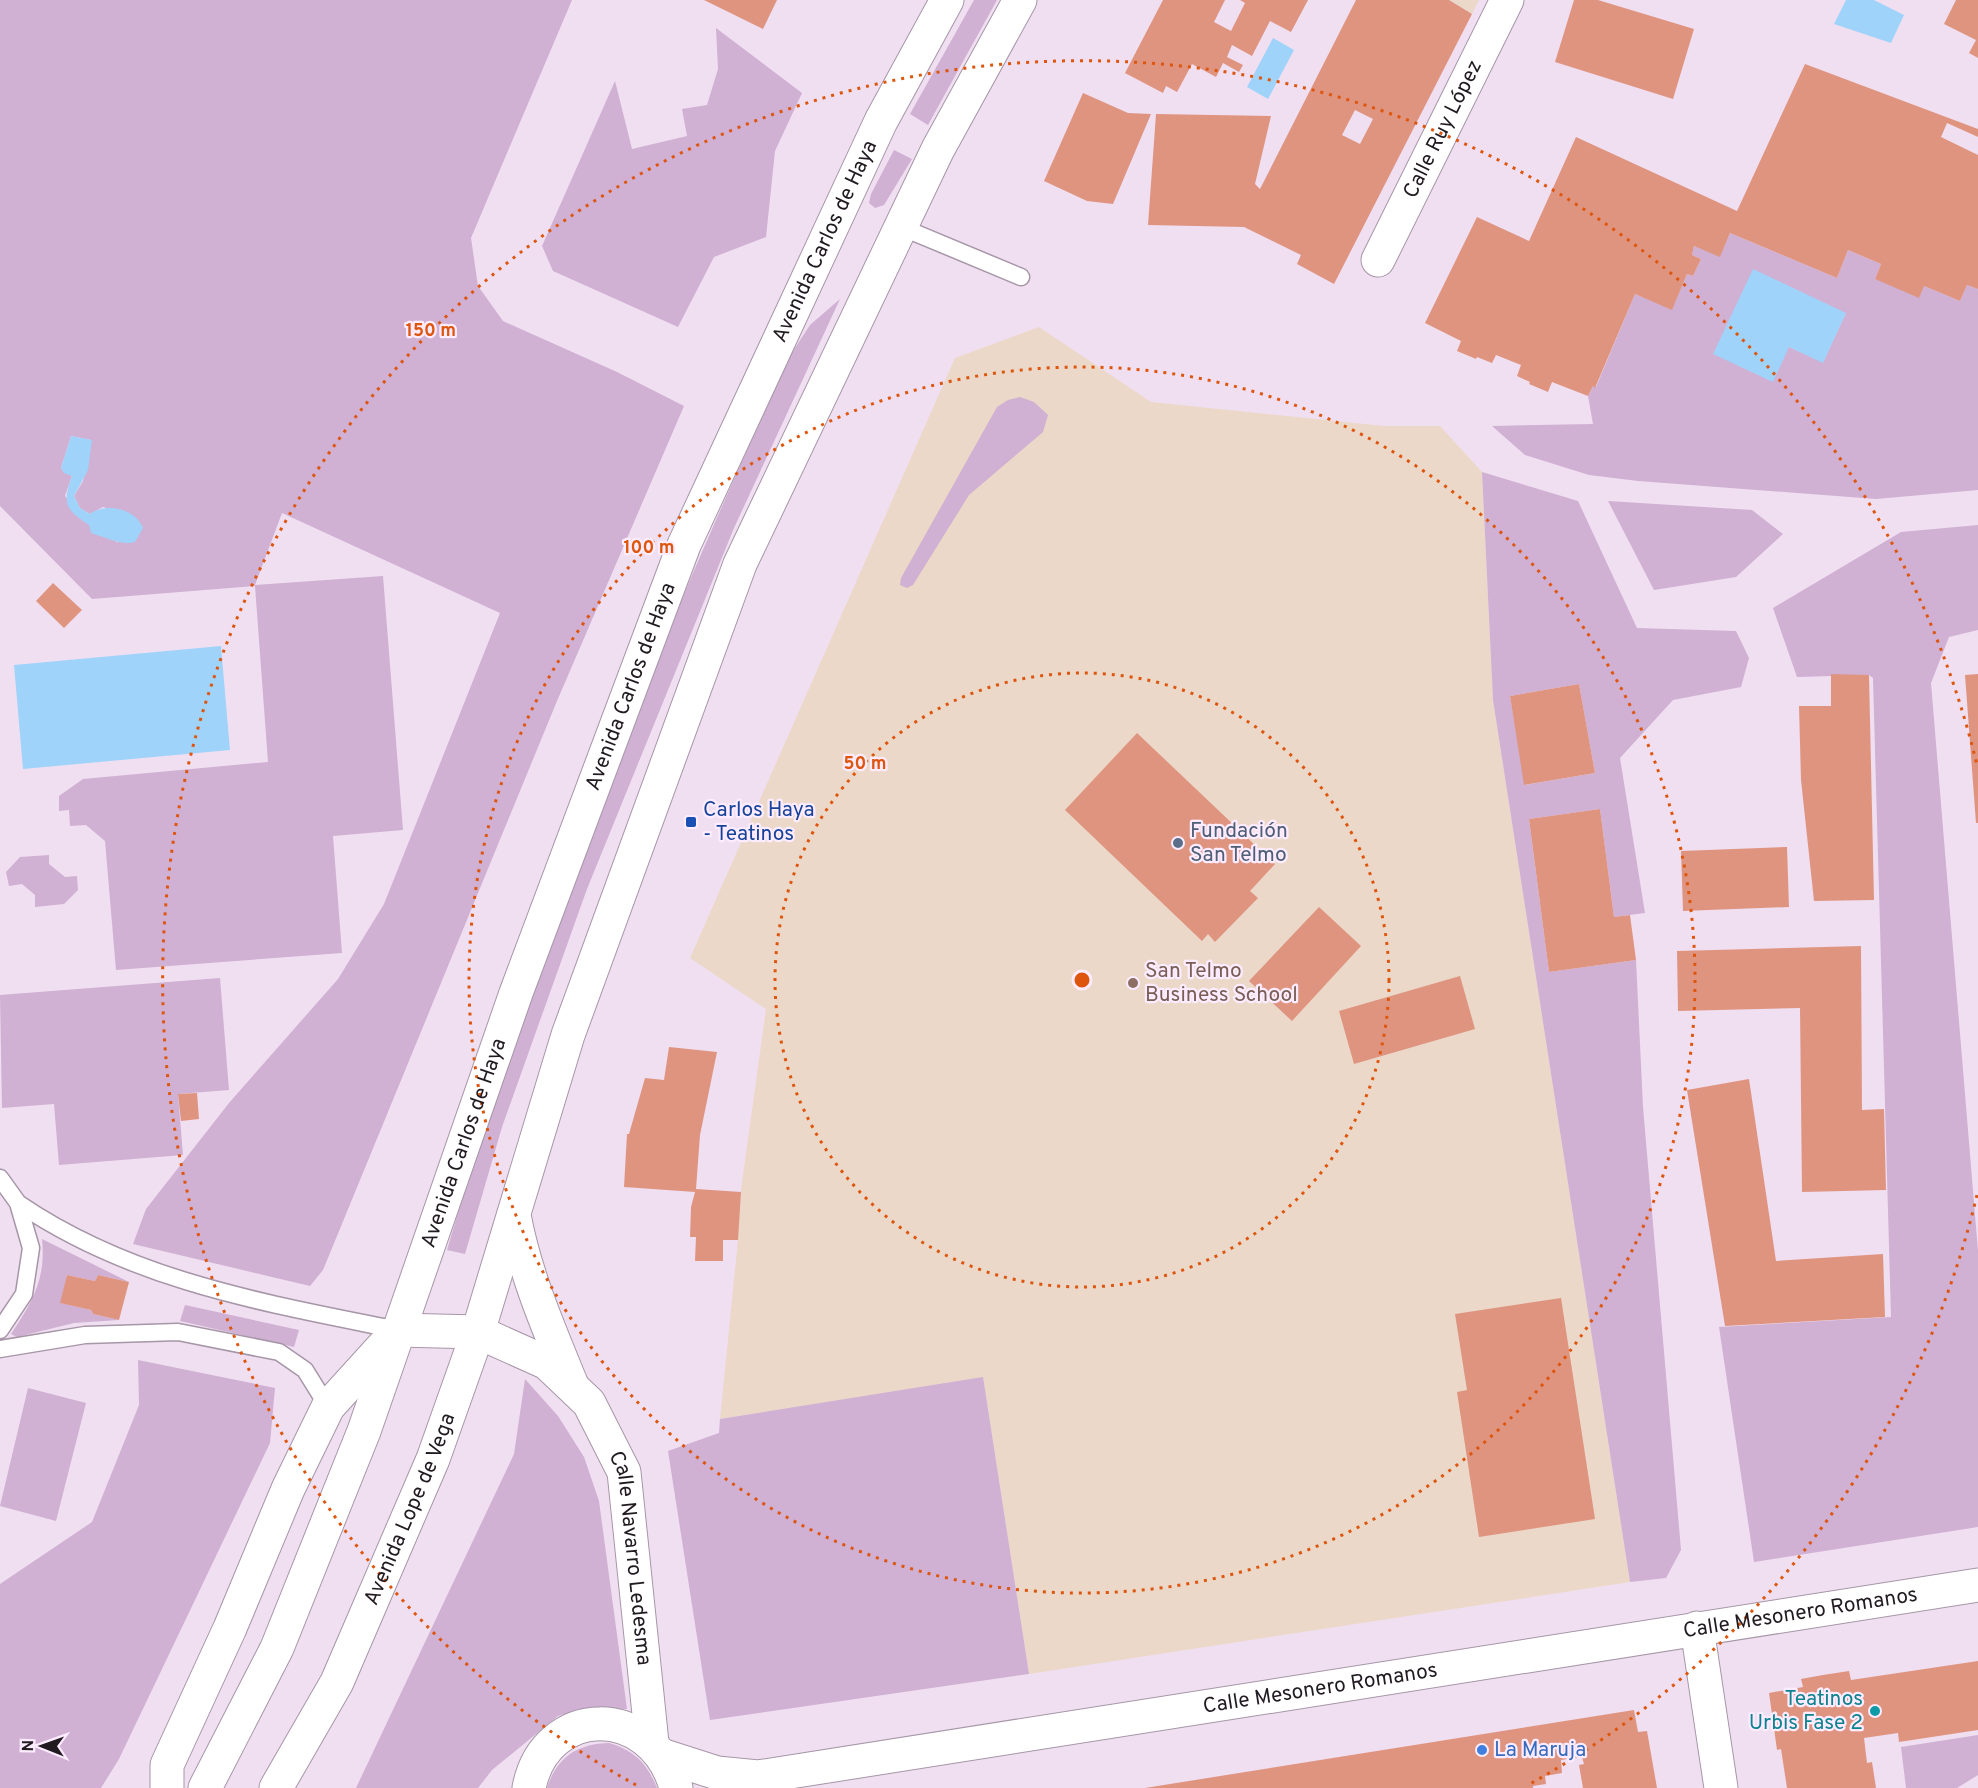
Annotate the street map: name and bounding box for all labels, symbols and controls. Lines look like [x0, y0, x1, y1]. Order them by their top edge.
street label: Calle Ruy López [1397, 56, 1489, 203]
street label: Avenida Carlos de Haya [766, 136, 884, 347]
text: 150 m [406, 320, 456, 343]
text: 100 m [623, 537, 675, 560]
street label: Avenida Carlos de Haya [580, 579, 682, 794]
text: 50 m [843, 753, 887, 776]
place label: Carlos Haya - Teatinos [703, 797, 815, 848]
marker: Carlos Haya - Teatinos [684, 815, 698, 829]
place label: Fundación San Telmo [1190, 818, 1288, 869]
marker: Fundación San Telmo [1171, 836, 1185, 850]
place label: San Telmo Business School [1145, 958, 1298, 1009]
centre of rings [1072, 970, 1092, 990]
marker: San Telmo Business School [1126, 976, 1140, 990]
street label: Avenida Carlos de Haya [415, 1035, 513, 1251]
street label: Avenida Lope de Vega [358, 1409, 462, 1609]
street label: Calle Navarro Ledesma [602, 1446, 657, 1667]
street label: Calle Mesonero Romanos [1681, 1581, 1919, 1645]
street label: Calle Mesonero Romanos [1201, 1657, 1439, 1720]
place label: Teatinos Urbis Fase 2 [1749, 1686, 1863, 1737]
marker: Teatinos Urbis Fase 2 [1868, 1704, 1882, 1718]
north arrow [12, 1716, 72, 1776]
place label: La Maruja [1494, 1737, 1586, 1764]
text: N [19, 1740, 39, 1752]
marker: La Maruja [1475, 1743, 1489, 1757]

